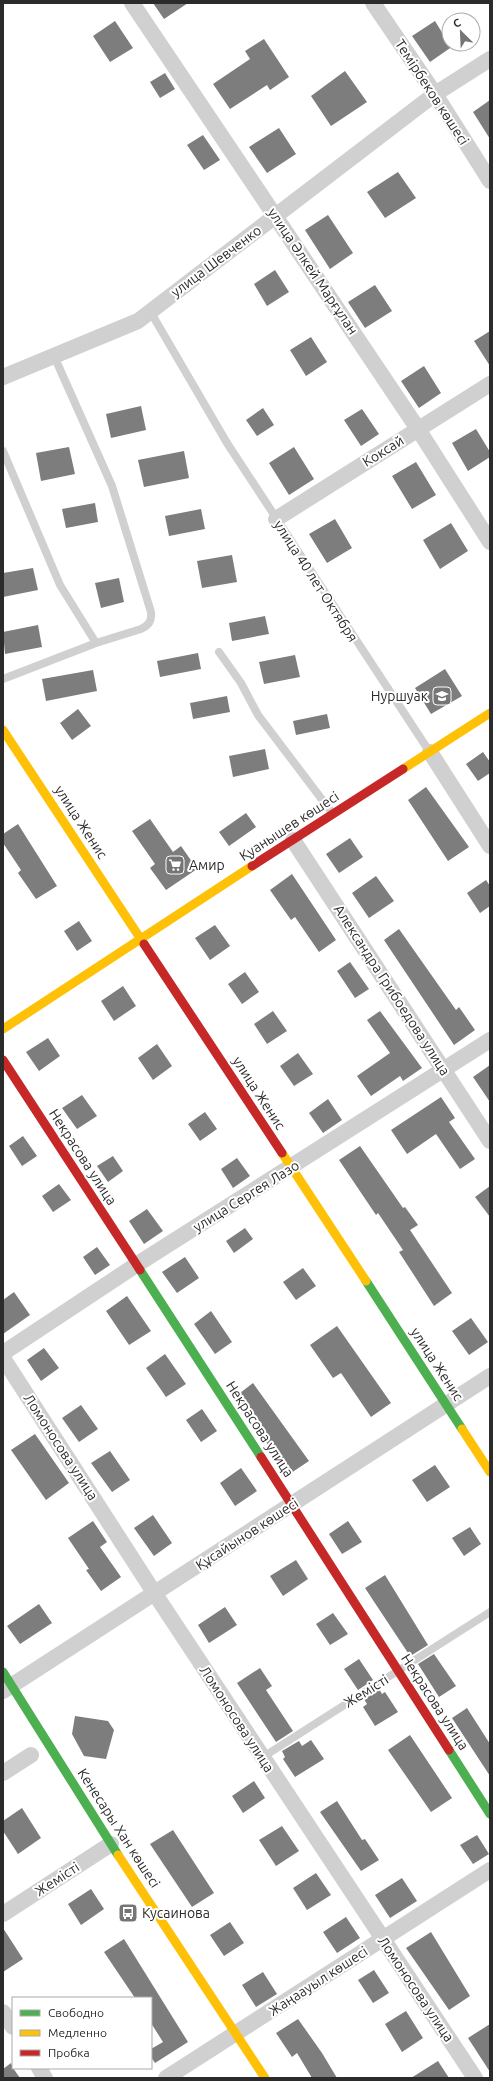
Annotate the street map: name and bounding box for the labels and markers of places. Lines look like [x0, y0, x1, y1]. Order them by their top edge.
school or university icon: Нуршуак [431, 685, 453, 707]
place label: Нуршуак [371, 688, 428, 704]
supermarket icon: Амир [164, 854, 186, 876]
place label: Амир [189, 857, 225, 873]
bus stop icon: Кусаинова [117, 1902, 139, 1924]
place label: Кусаинова [142, 1905, 210, 1921]

